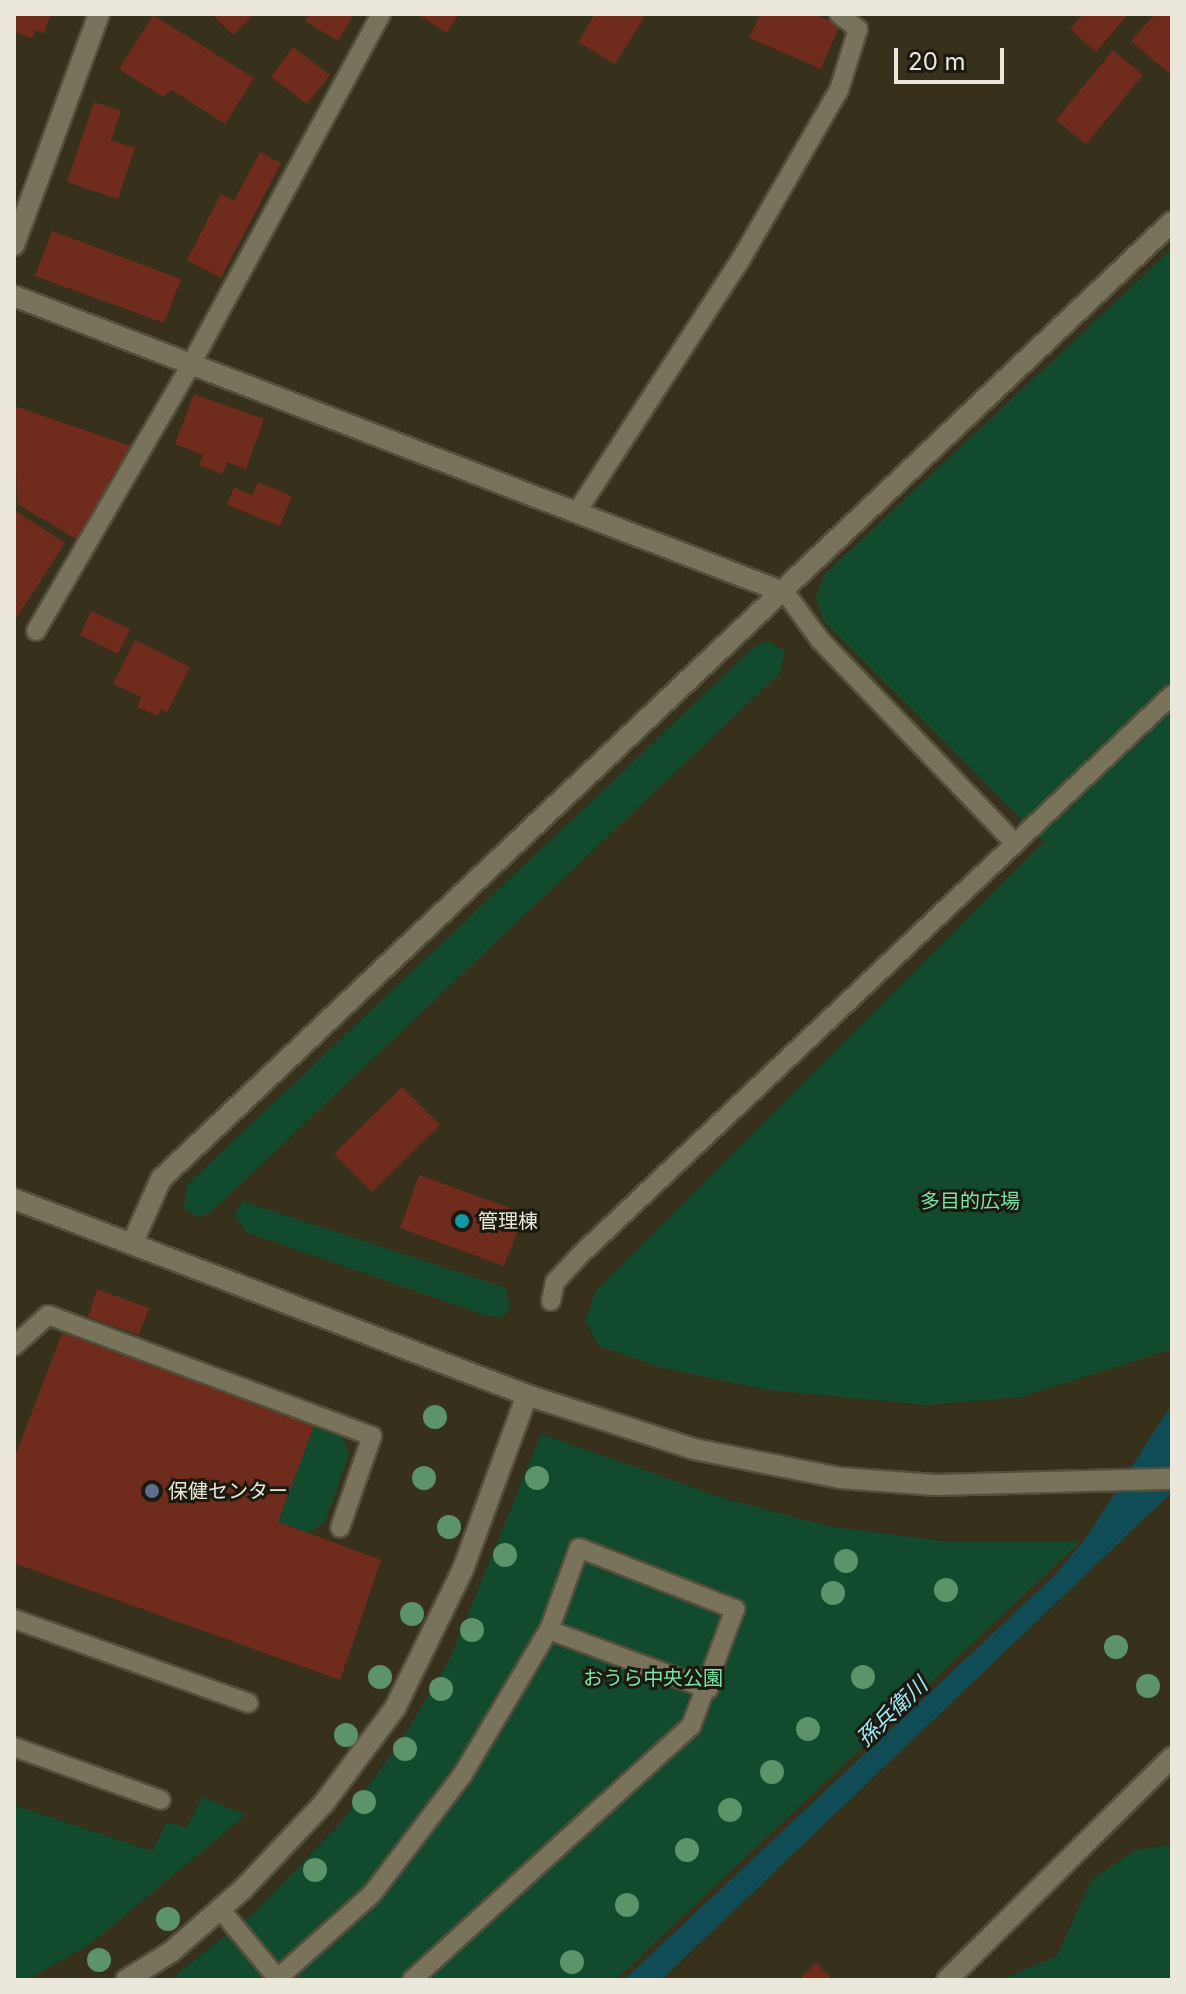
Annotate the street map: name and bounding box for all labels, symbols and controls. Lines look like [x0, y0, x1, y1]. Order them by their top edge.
scale bar [898, 32, 1008, 82]
text: 20 m [908, 47, 966, 76]
park label: 多目的広場 [920, 1189, 1020, 1213]
place label: 管理棟 [478, 1209, 538, 1233]
marker: 管理棟 [453, 1212, 471, 1230]
place label: 保健センター [168, 1479, 288, 1503]
marker: 保健センター [143, 1482, 161, 1500]
park label: おうら中央公園 [583, 1666, 723, 1690]
water label: 孫兵衛川 [851, 1672, 933, 1752]

